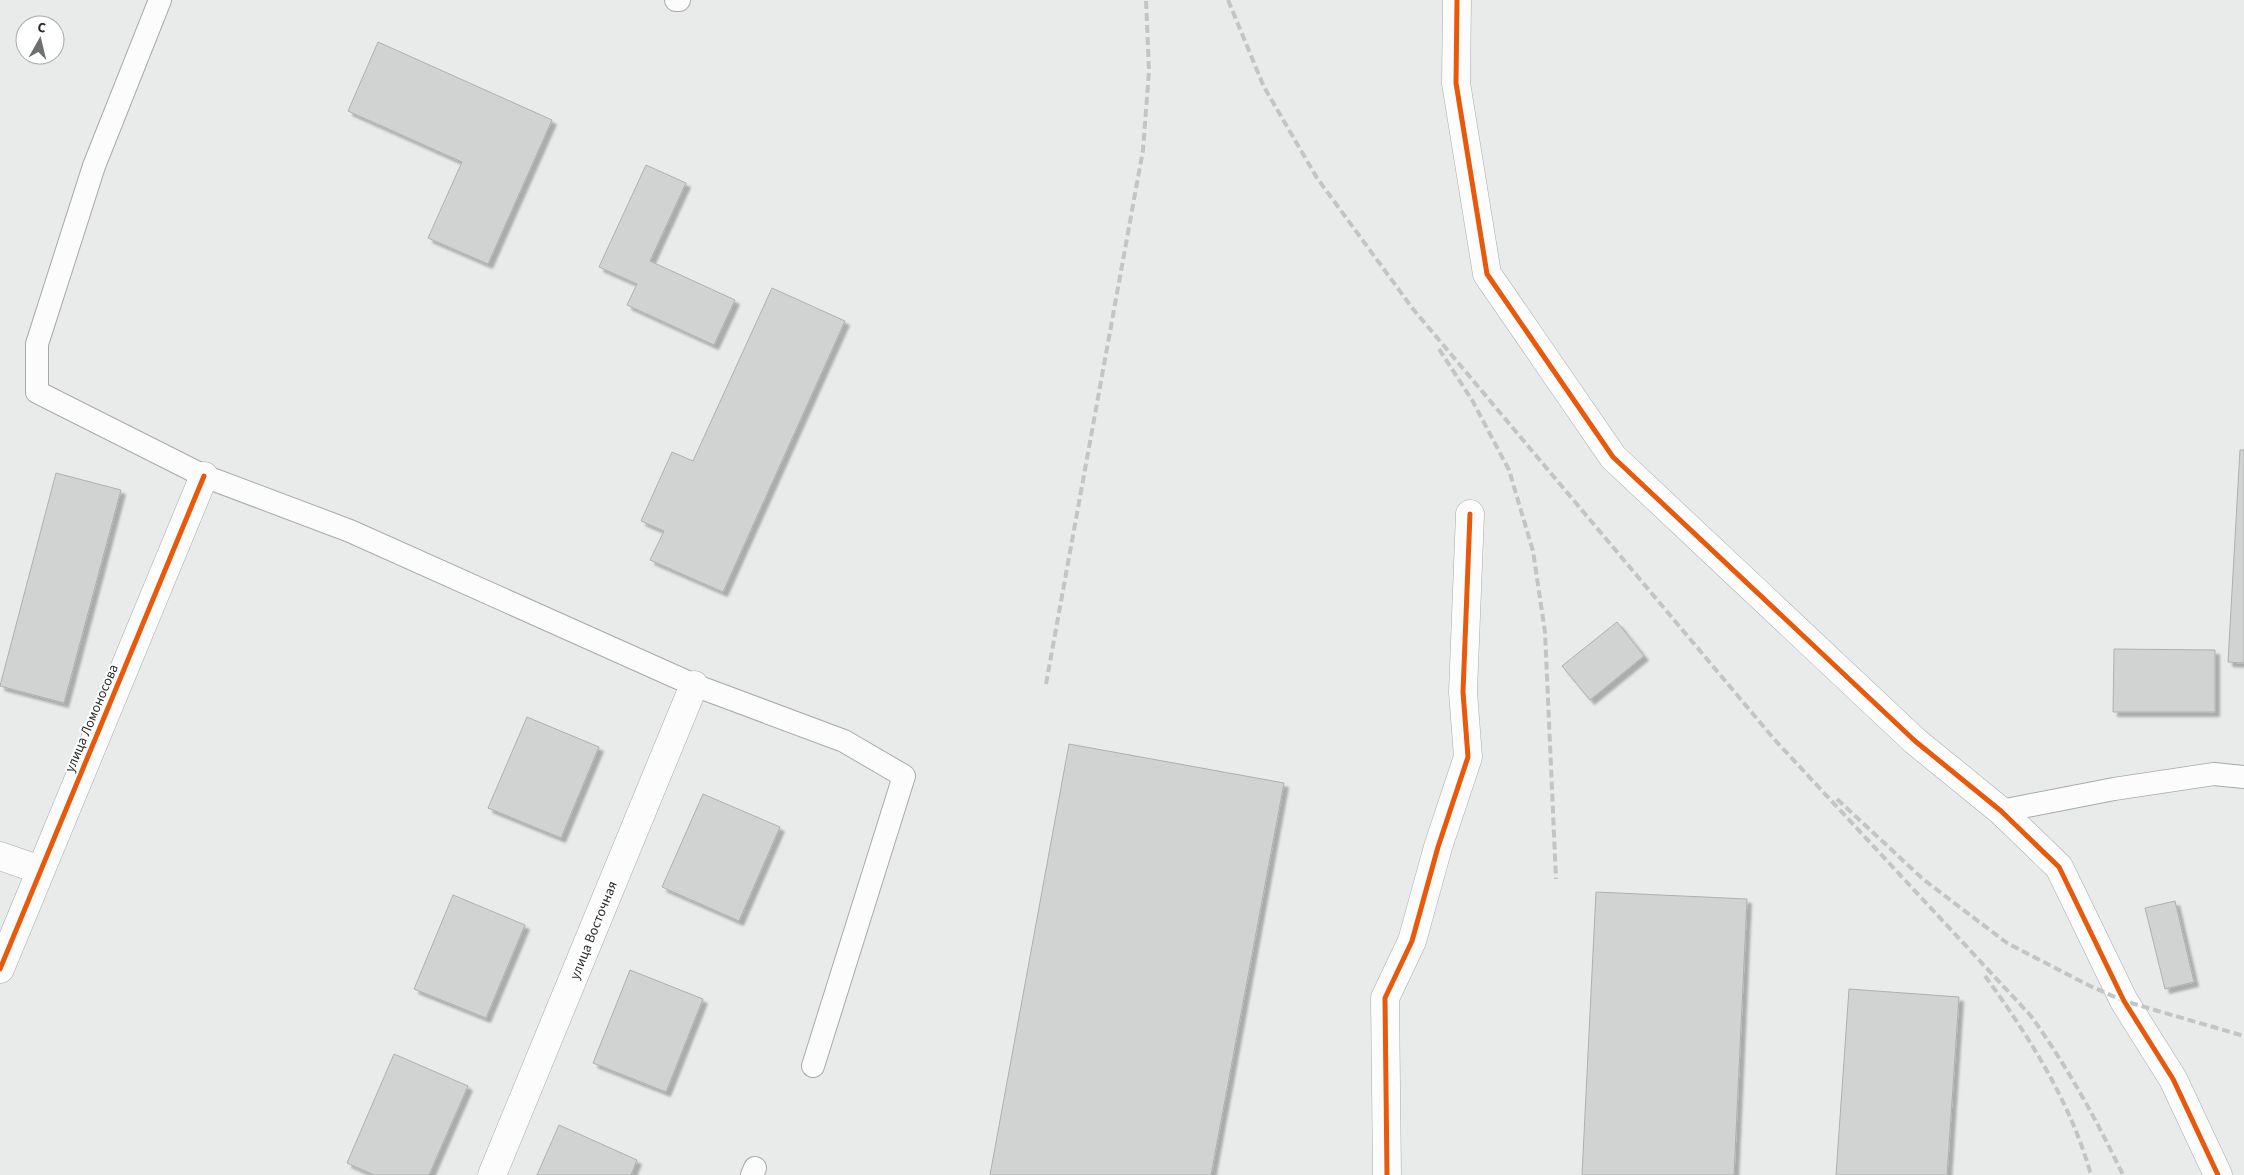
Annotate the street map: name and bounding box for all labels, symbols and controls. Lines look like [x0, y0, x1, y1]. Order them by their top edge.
north arrow [15, 15, 65, 65]
text: С [36, 18, 47, 39]
street label: улица Ломоносова [60, 661, 124, 776]
street label: улица Восточная [565, 878, 623, 983]

